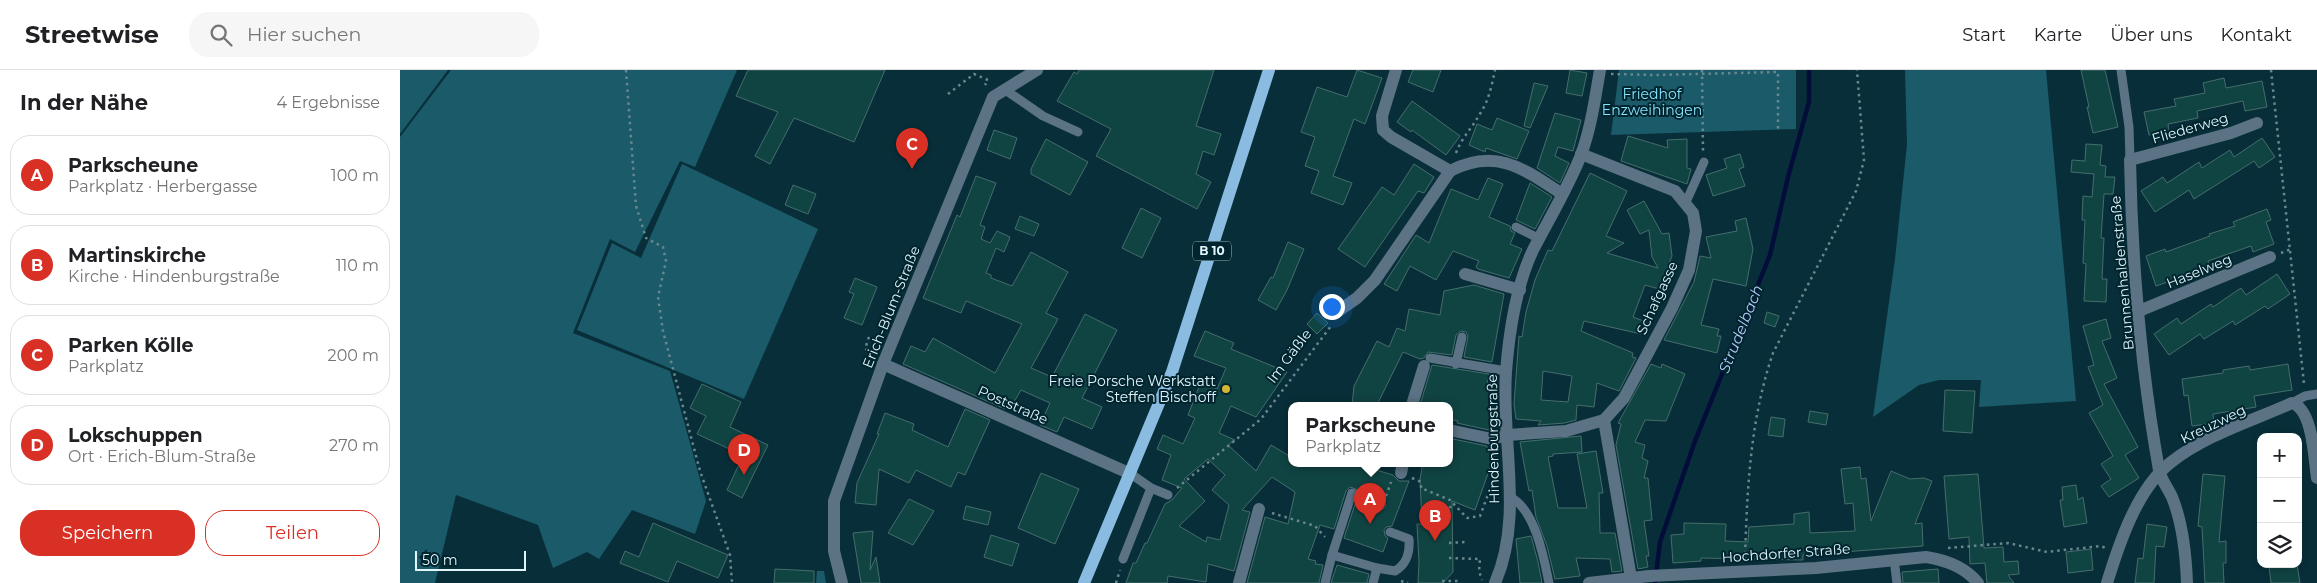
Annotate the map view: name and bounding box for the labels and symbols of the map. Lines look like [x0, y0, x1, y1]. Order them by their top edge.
park label: Friedhof Enzweihingen [1602, 85, 1702, 119]
street label: Fliederweg [2150, 108, 2230, 148]
pin: C [896, 128, 928, 169]
street label: Brunnenhaldenstraße [2106, 195, 2138, 351]
road number: B 10 [1193, 242, 1231, 260]
street label: Erich-Blum-Straße [858, 243, 924, 371]
street label: Haselweg [2164, 250, 2234, 292]
street label: Schafgasse [1632, 259, 1682, 337]
water label: Strudelbach [1714, 282, 1767, 376]
your location [1319, 294, 1345, 320]
street label: Im Gäßle [1263, 325, 1315, 387]
place label: Freie Porsche Werkstatt Steffen Bischoff [1049, 372, 1217, 406]
street label: Hindenburgstraße [1483, 374, 1503, 504]
street label: Poststraße [975, 382, 1051, 428]
marker: Freie Porsche Werkstatt Steffen Bischoff [1220, 383, 1232, 395]
street label: Kreuzweg [2177, 401, 2249, 447]
pin: D [728, 434, 760, 475]
pin: A [1354, 483, 1386, 524]
pin: B [1419, 500, 1451, 541]
street label: Hochdorfer Straße [1721, 540, 1851, 566]
scale bar [415, 548, 526, 571]

